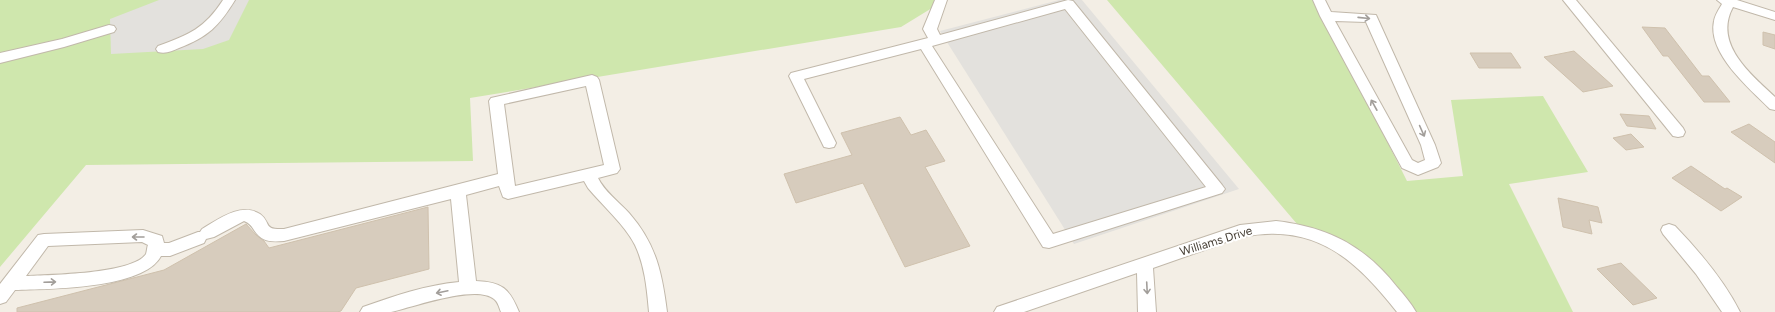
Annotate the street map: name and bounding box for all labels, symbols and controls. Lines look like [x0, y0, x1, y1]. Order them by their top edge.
one-way arrow [1358, 15, 1371, 22]
one-way arrow [1370, 99, 1377, 111]
one-way arrow [1419, 125, 1426, 137]
street label: Williams Drive [1178, 223, 1254, 259]
one-way arrow [132, 233, 145, 241]
one-way arrow [43, 279, 56, 286]
one-way arrow [1143, 281, 1150, 294]
one-way arrow [436, 288, 449, 296]

